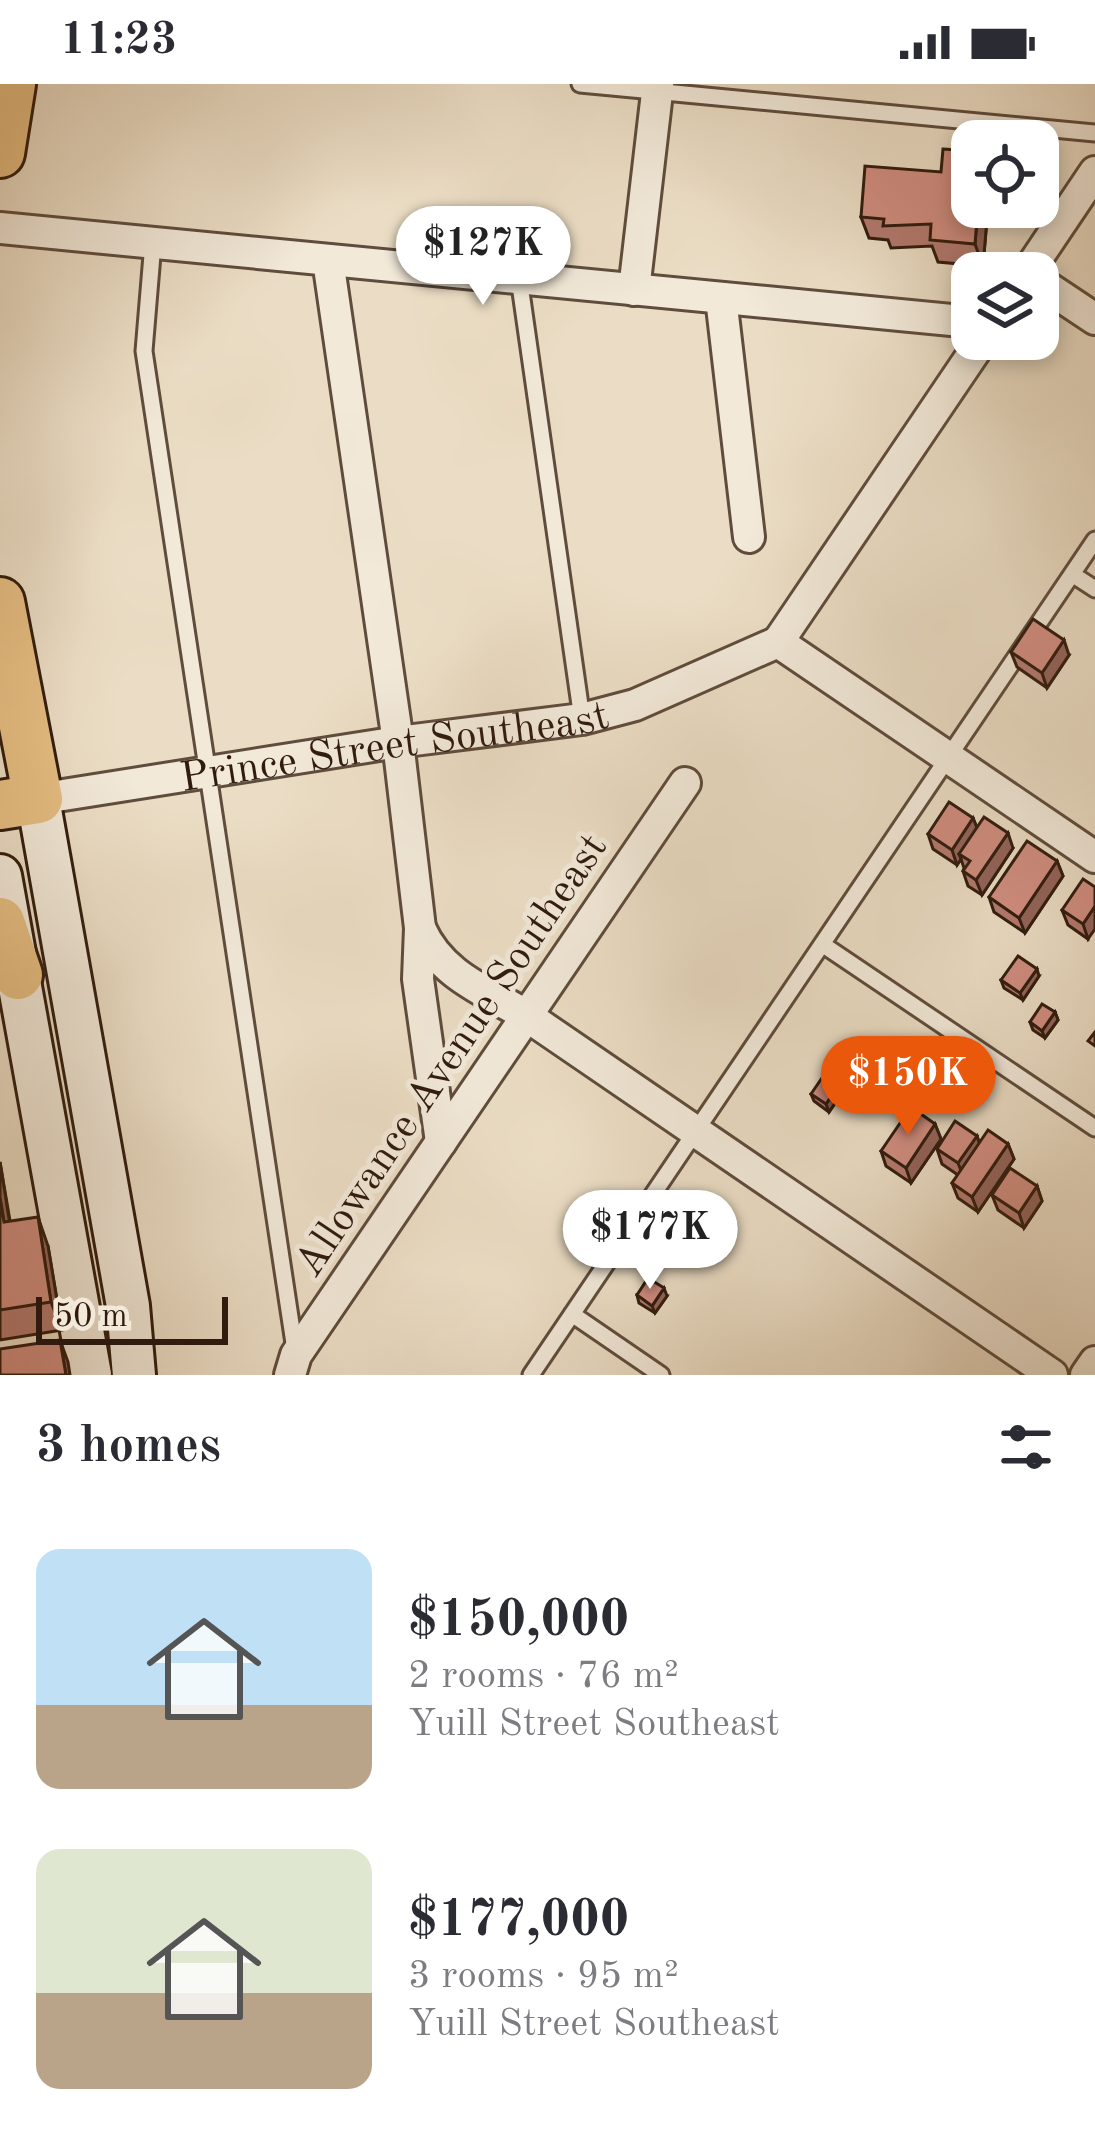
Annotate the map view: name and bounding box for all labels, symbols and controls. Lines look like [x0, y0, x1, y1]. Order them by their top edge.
text: 11:23 [60, 19, 177, 64]
map controls [951, 120, 1059, 360]
button: locate [951, 120, 1059, 228]
pin: $127K [399, 206, 567, 308]
text: $127K [423, 225, 543, 264]
button: layers [951, 252, 1059, 360]
street label: Prince Street Southeast [177, 696, 614, 801]
street label: Allowance Avenue Southeast [288, 827, 616, 1285]
pin: $150K [824, 1036, 992, 1138]
text: $150K [848, 1055, 968, 1094]
pin: $177K [566, 1190, 734, 1292]
text: $177K [590, 1209, 710, 1248]
scale bar [36, 1291, 228, 1344]
text: 50 m [54, 1301, 128, 1334]
icon: filters [993, 1414, 1059, 1480]
text: 3 homes [36, 1422, 221, 1473]
text: $150,000 [408, 1596, 629, 1647]
icon: home [132, 1597, 276, 1741]
text: 2 rooms · 76 m² [408, 1657, 679, 1696]
text: Yuill Street Southeast [408, 1705, 780, 1744]
text: $177,000 [408, 1896, 629, 1947]
icon: home [132, 1897, 276, 2041]
text: 3 rooms · 95 m² [408, 1957, 679, 1996]
text: Yuill Street Southeast [408, 2005, 780, 2044]

